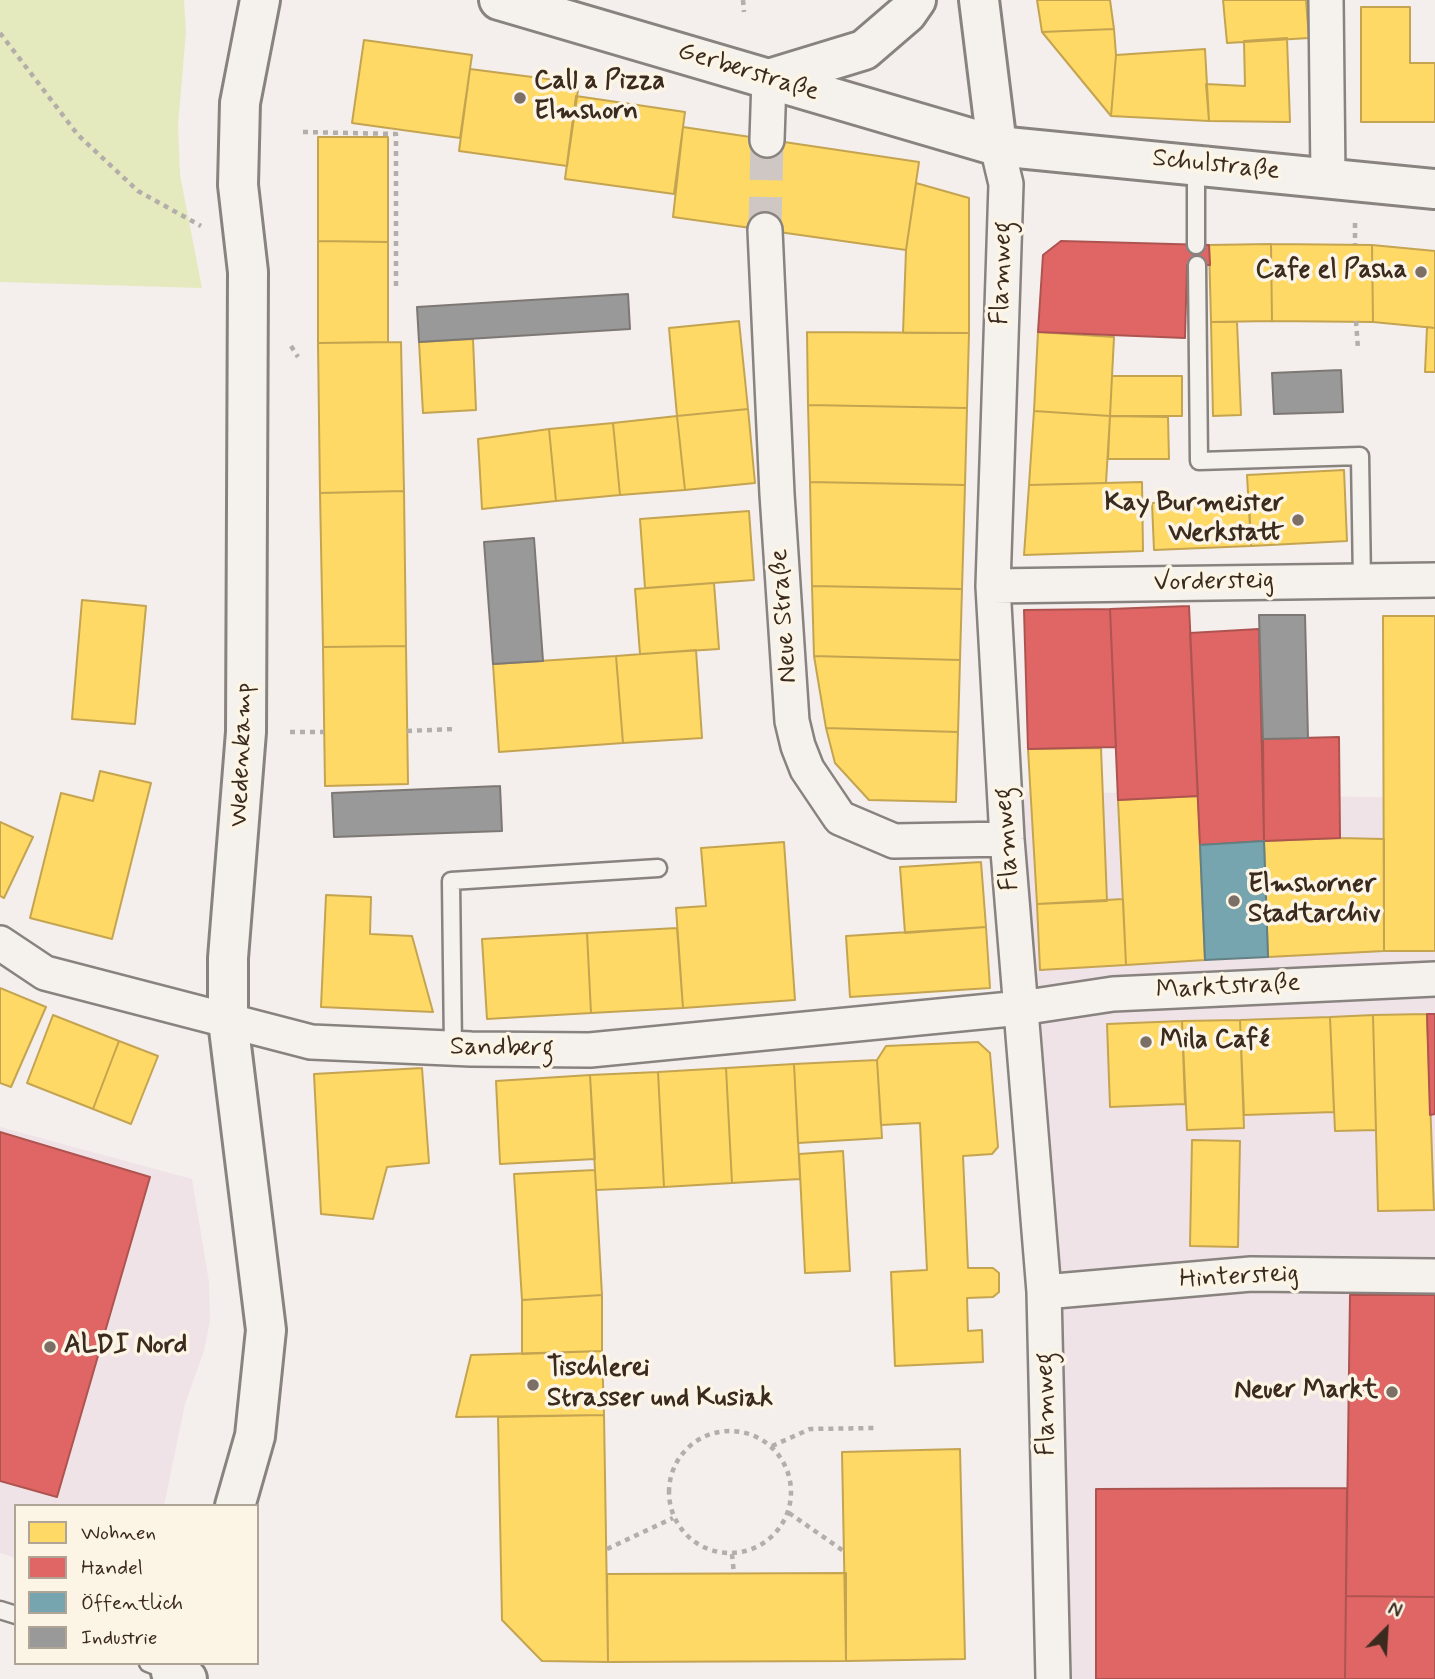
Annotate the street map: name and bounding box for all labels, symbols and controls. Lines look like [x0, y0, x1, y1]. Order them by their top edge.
street label: Gerberstraße [674, 37, 822, 109]
place label: Call a Pizza Elmshorn [534, 67, 665, 128]
marker: Call a Pizza Elmshorn [512, 90, 528, 106]
street label: Schulstraße [1151, 144, 1281, 188]
street label: Flamweg [986, 221, 1020, 325]
place label: Cafe el Pasha [1256, 256, 1407, 288]
marker: Cafe el Pasha [1413, 264, 1429, 280]
place label: Kay Burmeister Werkstatt [1104, 489, 1284, 550]
marker: Kay Burmeister Werkstatt [1290, 512, 1306, 528]
street label: Neue Straße [765, 548, 805, 684]
street label: Vordersteig [1153, 566, 1275, 600]
street label: Wedenkamp [225, 682, 261, 828]
street label: Flamweg [989, 786, 1027, 892]
place label: Elmshorner Stadtarchiv [1248, 870, 1380, 931]
marker: Elmshorner Stadtarchiv [1226, 893, 1242, 909]
street label: Marktstraße [1155, 969, 1301, 1007]
place label: Mila Café [1160, 1026, 1270, 1058]
street label: Sandberg [450, 1032, 554, 1066]
marker: Mila Café [1138, 1034, 1154, 1050]
street label: Hintersteig [1179, 1259, 1299, 1297]
place label: ALDI Nord [64, 1331, 187, 1363]
marker: ALDI Nord [42, 1339, 58, 1355]
street label: Flamweg [1030, 1352, 1064, 1456]
place label: Tischlerei Strasser und Kusiak [547, 1354, 773, 1416]
place label: Neuer Markt [1234, 1376, 1378, 1408]
marker: Tischlerei Strasser und Kusiak [525, 1377, 541, 1393]
marker: Neuer Markt [1384, 1384, 1400, 1400]
legend [14, 1504, 259, 1665]
text: Wohnen [81, 1519, 156, 1547]
text: Handel [81, 1554, 143, 1582]
text: Öffentlich [81, 1589, 183, 1617]
north arrow [1351, 1595, 1421, 1665]
text: N [1384, 1596, 1406, 1624]
text: Industrie [81, 1624, 157, 1652]

